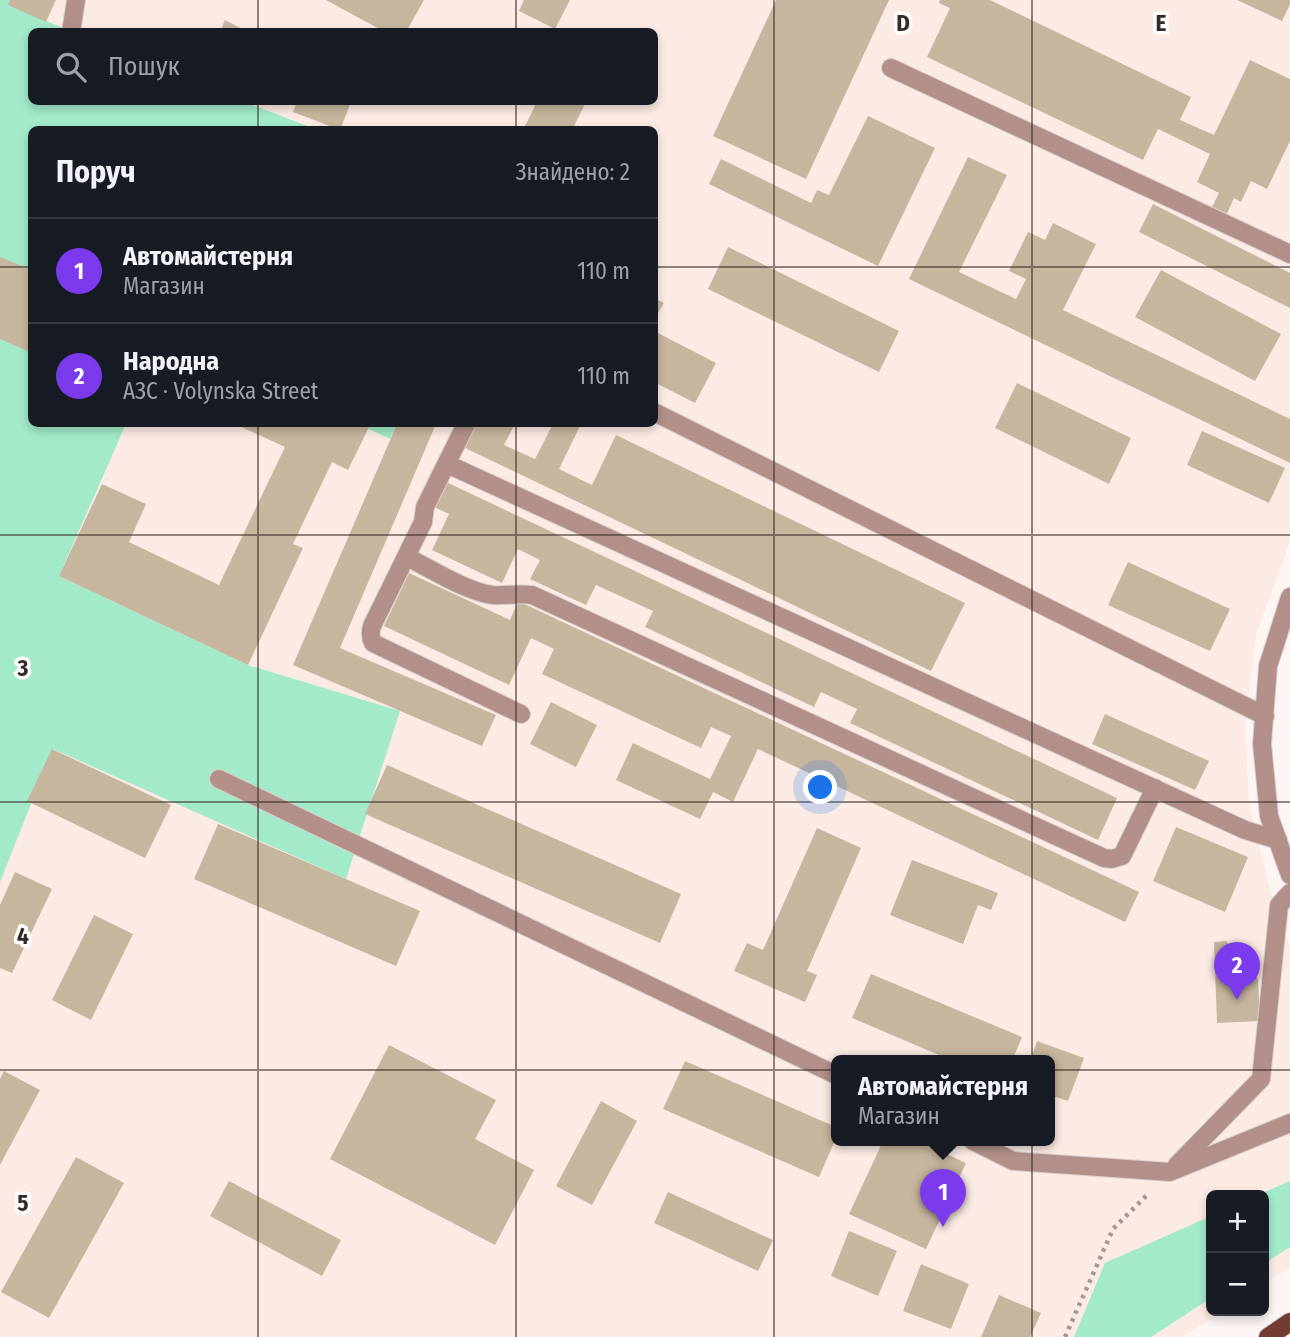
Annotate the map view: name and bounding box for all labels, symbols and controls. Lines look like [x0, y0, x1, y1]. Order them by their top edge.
text: D [896, 9, 910, 37]
text: E [1156, 9, 1167, 37]
search box [28, 28, 658, 105]
icon: search [52, 48, 90, 86]
text: Пошук [108, 51, 180, 82]
text: Поруч [56, 154, 135, 190]
text: Знайдено: 2 [516, 158, 630, 186]
text: Автомайстерня [123, 241, 293, 272]
text: 1 [74, 257, 84, 285]
text: 110 m [577, 257, 630, 285]
text: Магазин [123, 272, 205, 300]
text: Народна [123, 346, 219, 377]
text: 2 [74, 362, 84, 390]
text: 110 m [577, 362, 630, 390]
text: АЗС · Volynska Street [123, 377, 318, 405]
text: 3 [17, 654, 29, 682]
your location [803, 770, 837, 804]
text: 4 [17, 922, 29, 950]
pin: 2 [1214, 942, 1260, 1000]
popup [831, 1055, 1055, 1146]
text: Автомайстерня [858, 1071, 1028, 1102]
text: Магазин [858, 1102, 940, 1130]
pin: 1 [920, 1169, 966, 1227]
text: 5 [17, 1189, 29, 1217]
map controls [1206, 1190, 1269, 1316]
button: + [1206, 1190, 1269, 1253]
button: − [1206, 1253, 1269, 1316]

